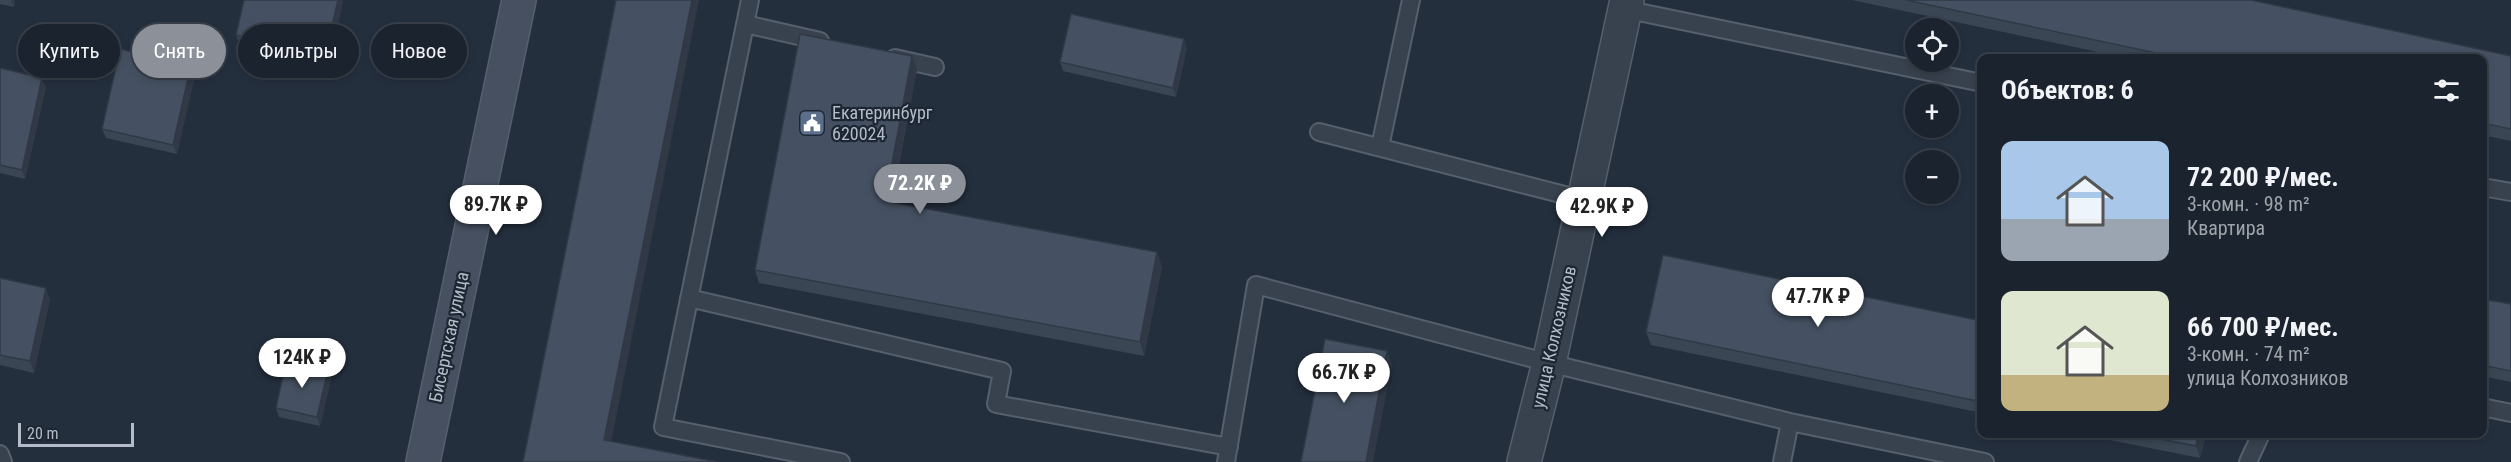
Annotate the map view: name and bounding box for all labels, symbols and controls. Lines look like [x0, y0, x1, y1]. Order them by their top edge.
map controls [1905, 18, 1959, 204]
button: locate [1905, 18, 1959, 72]
chip: Купить [18, 24, 120, 78]
chip: Снять [132, 24, 226, 78]
chip: Фильтры [238, 24, 359, 78]
chip: Новое [371, 24, 467, 78]
icon: filters [2430, 74, 2463, 107]
text: Объектов: 6 [2001, 75, 2134, 105]
button: + [1905, 84, 1959, 138]
place label: Екатеринбург 620024 [832, 102, 933, 144]
public building icon: Екатеринбург 620024 [797, 108, 827, 138]
button: − [1905, 150, 1959, 204]
text: 72 200 ₽/мес. [2187, 162, 2339, 192]
pin: 72.2K ₽ [865, 164, 975, 215]
icon: home [2049, 165, 2121, 237]
text: 72.2K ₽ [888, 171, 952, 195]
pin: 89.7K ₽ [441, 185, 551, 236]
pin: 42.9K ₽ [1547, 187, 1657, 238]
text: 89.7K ₽ [464, 192, 528, 216]
text: 3-комн. · 98 m² [2187, 192, 2310, 216]
text: 42.9K ₽ [1570, 194, 1634, 218]
text: Квартира [2187, 216, 2265, 240]
street label: улица Колхозников [1527, 264, 1580, 410]
street label: Бисертская улица [424, 270, 473, 404]
pin: 47.7K ₽ [1763, 277, 1873, 328]
text: 47.7K ₽ [1786, 284, 1850, 308]
text: 66 700 ₽/мес. [2187, 312, 2339, 342]
icon: home [2049, 315, 2121, 387]
pin: 124K ₽ [253, 338, 351, 389]
text: 3-комн. · 74 m² [2187, 342, 2310, 366]
text: 124K ₽ [273, 345, 331, 369]
pin: 66.7K ₽ [1289, 353, 1399, 404]
text: 66.7K ₽ [1312, 360, 1376, 384]
text: улица Колхозников [2187, 366, 2348, 390]
scale bar [18, 420, 134, 448]
text: 20 m [27, 424, 59, 443]

